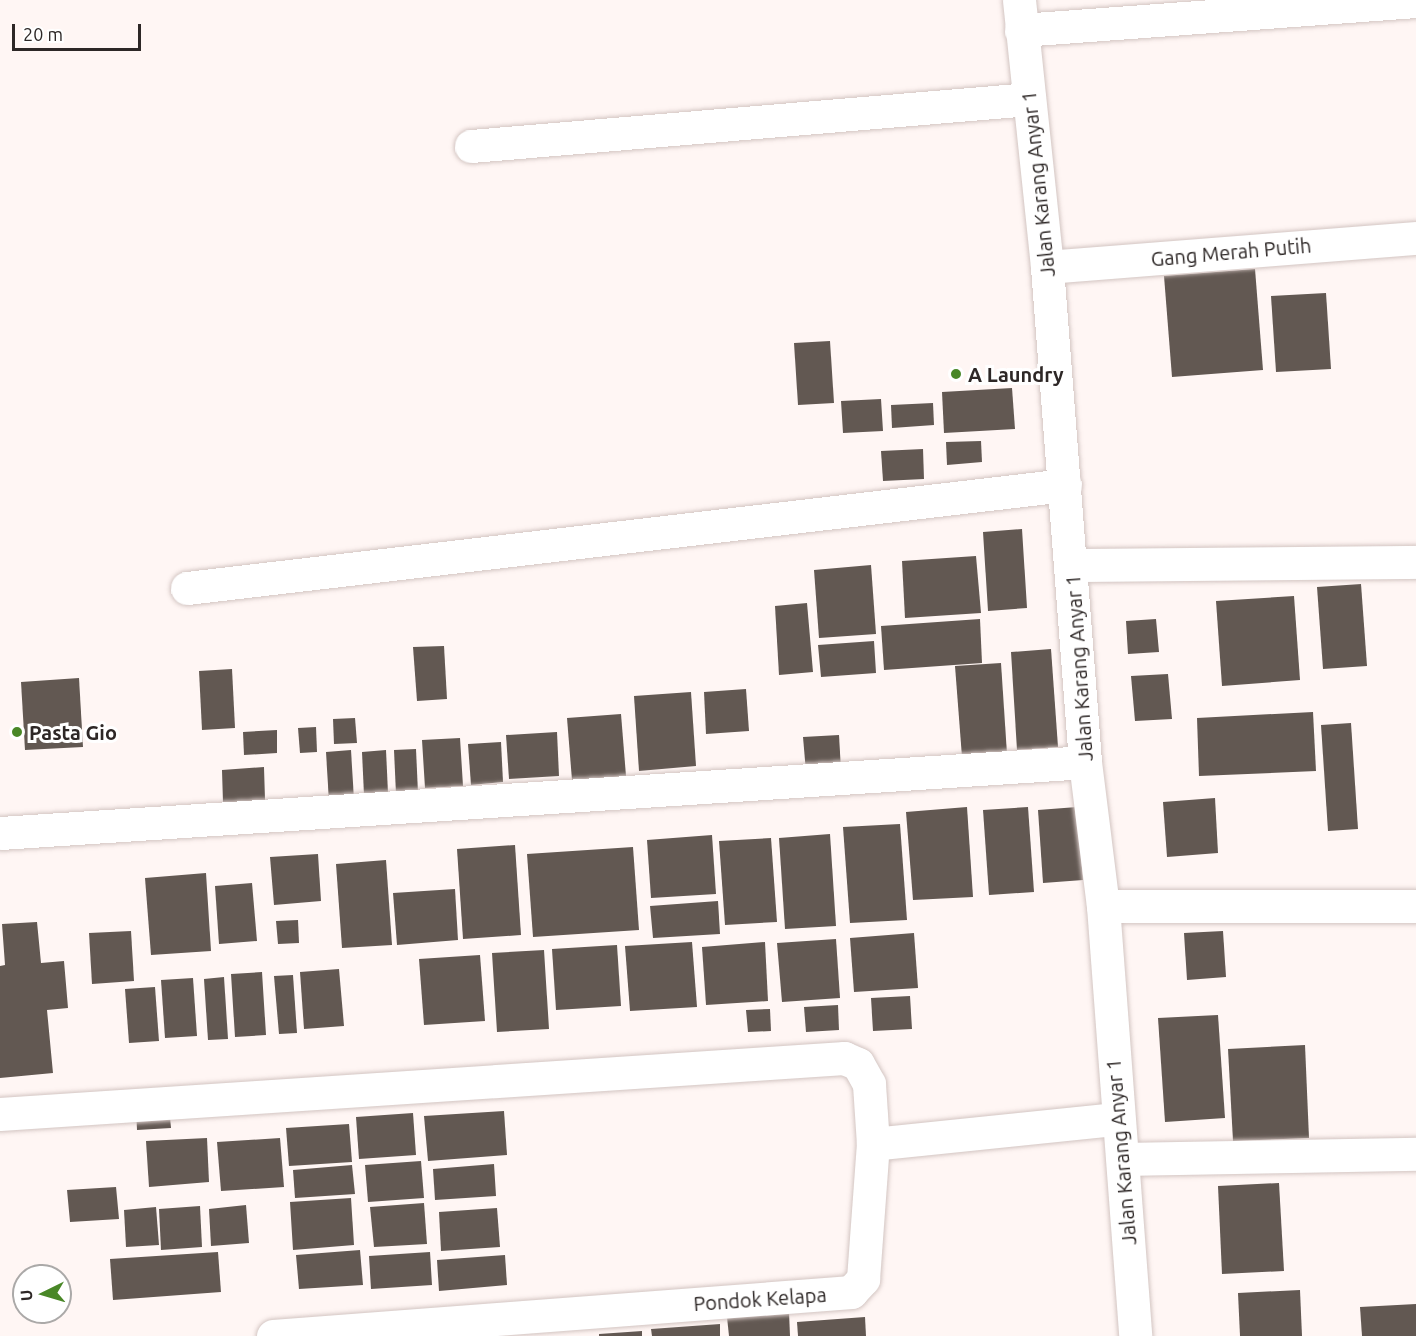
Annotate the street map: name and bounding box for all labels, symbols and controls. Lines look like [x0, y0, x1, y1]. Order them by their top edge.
scale bar [15, 12, 144, 50]
text: 20 m [23, 24, 63, 44]
street label: Jalan Karang Anyar 1 [1016, 90, 1060, 278]
street label: Gang Merah Putih [1150, 233, 1312, 271]
place label: A Laundry [968, 362, 1064, 386]
marker: A Laundry [949, 367, 963, 381]
street label: Jalan Karang Anyar 1 [1061, 574, 1097, 762]
place label: Pasta Gio [29, 720, 117, 744]
marker: Pasta Gio [10, 725, 24, 739]
street label: Jalan Karang Anyar 1 [1101, 1058, 1141, 1246]
north arrow [12, 1264, 72, 1324]
street label: Pondok Kelapa [693, 1282, 827, 1316]
text: U [17, 1289, 36, 1302]

